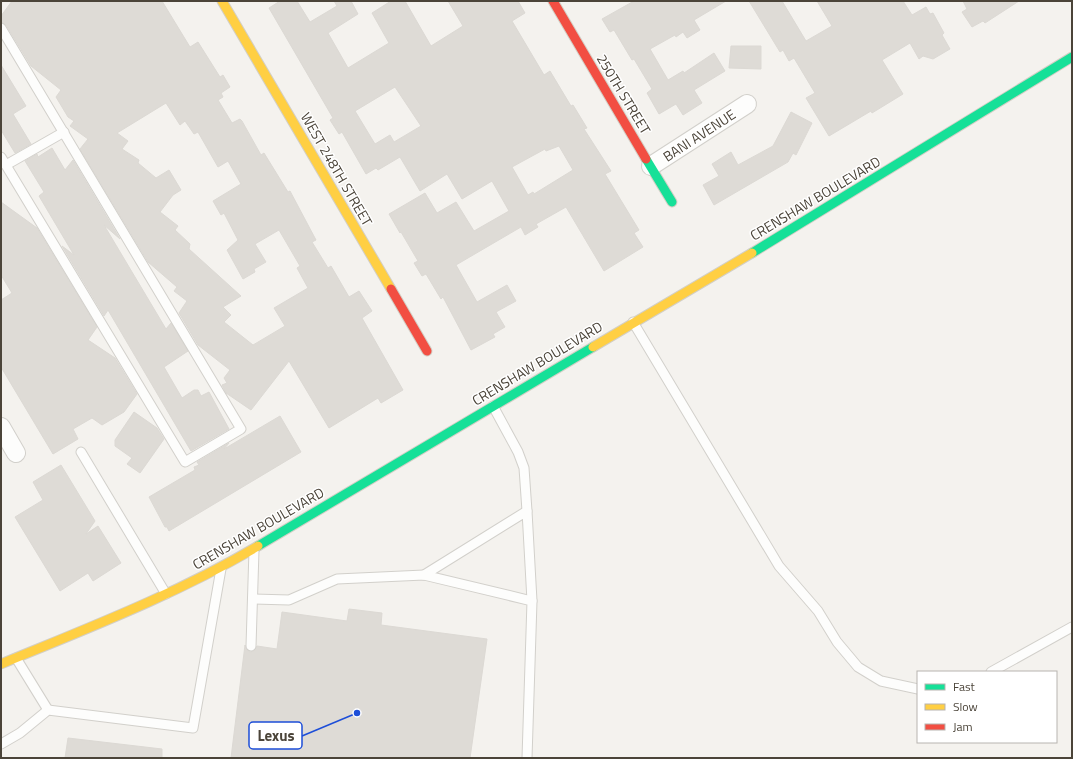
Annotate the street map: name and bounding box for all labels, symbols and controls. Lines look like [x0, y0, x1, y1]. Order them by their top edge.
street label: 250TH STREET [592, 50, 656, 138]
street label: BANI AVENUE [659, 103, 740, 166]
street label: WEST 248TH STREET [296, 108, 378, 230]
street label: CRENSHAW BOULEVARD [746, 151, 884, 245]
street label: CRENSHAW BOULEVARD [468, 316, 606, 410]
street label: CRENSHAW BOULEVARD [188, 482, 328, 574]
legend [917, 671, 1057, 743]
text: Fast [953, 677, 976, 696]
text: Slow [953, 697, 978, 716]
text: Jam [953, 717, 973, 736]
callout: Lexus [249, 722, 302, 749]
text: Lexus [257, 724, 295, 747]

